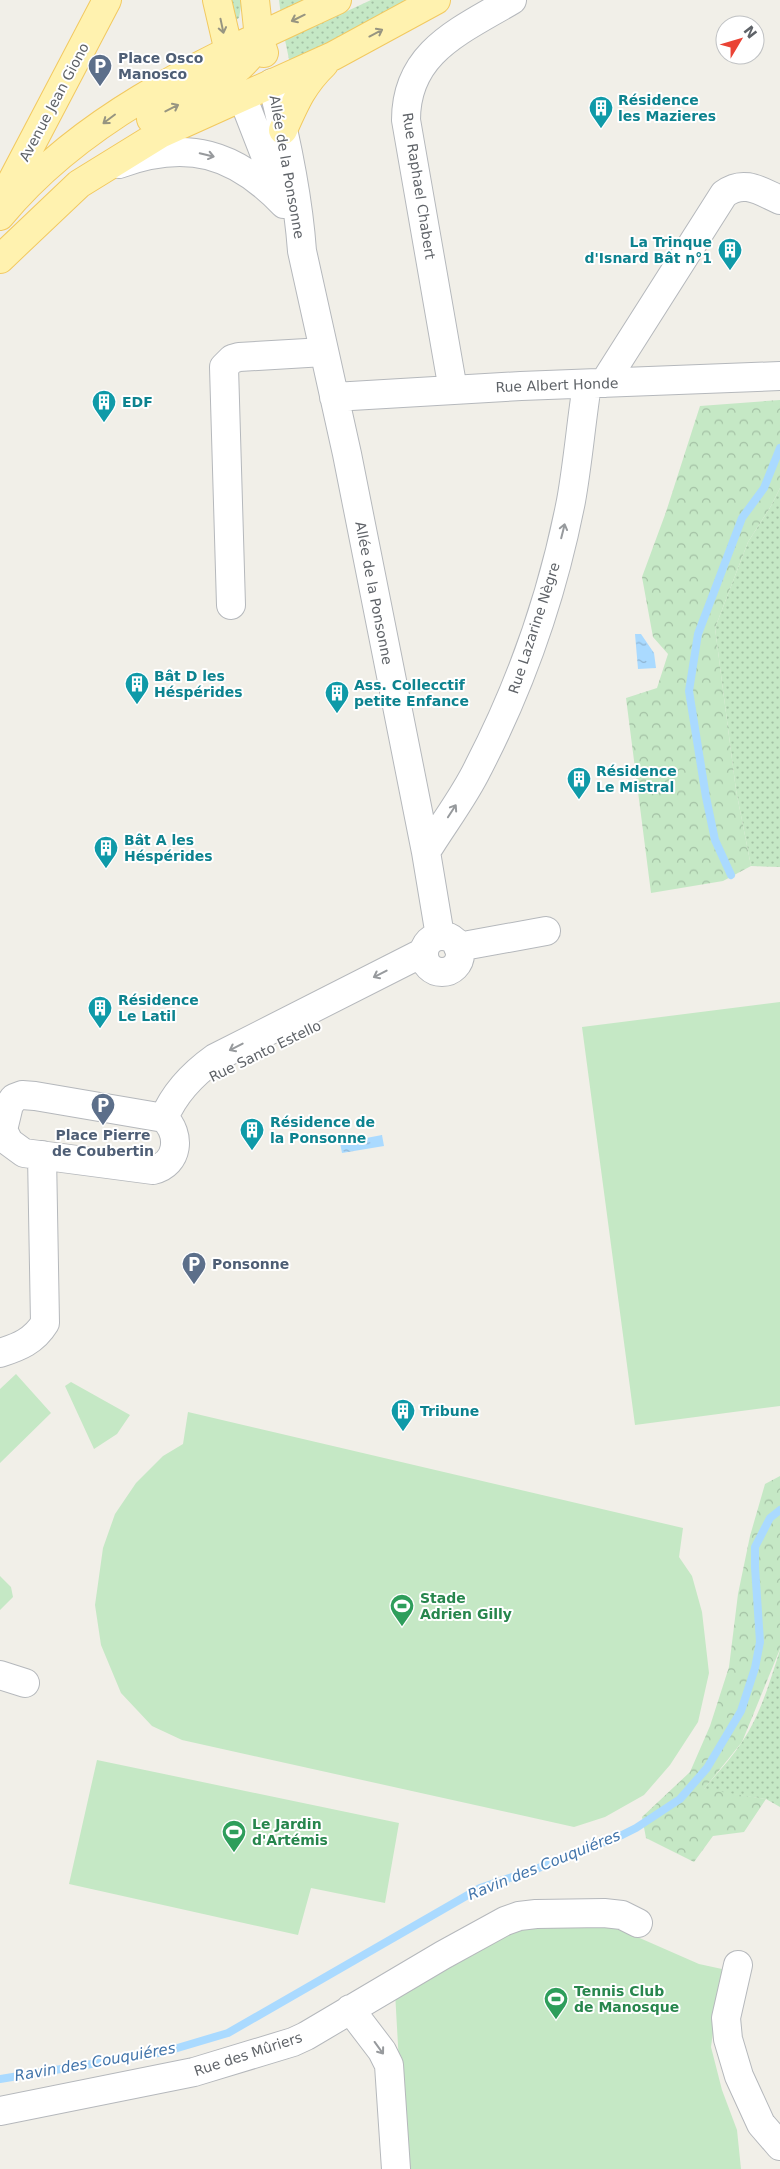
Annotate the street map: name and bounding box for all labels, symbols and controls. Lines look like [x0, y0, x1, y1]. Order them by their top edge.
one-way arrow [291, 14, 306, 24]
north arrow [715, 15, 765, 65]
one-way arrow [217, 18, 227, 34]
text: N [740, 22, 760, 42]
one-way arrow [368, 27, 382, 37]
street label: Avenue Jean Giono [16, 40, 92, 164]
place label: Place Osco Manosco [118, 50, 204, 82]
parking icon: Place Osco Manosco [87, 53, 113, 87]
place label: Résidence les Mazieres [618, 92, 716, 124]
street label: Allée de la Ponsonne [266, 94, 308, 240]
building icon: Résidence les Mazieres [588, 95, 614, 129]
one-way arrow [165, 103, 180, 113]
street label: Rue Raphael Chabert [399, 112, 439, 261]
one-way arrow [102, 114, 116, 124]
one-way arrow [199, 151, 215, 160]
place label: La Trinque d'Isnard Bât n°1 [585, 234, 712, 266]
building icon: La Trinque d'Isnard Bât n°1 [717, 237, 743, 271]
street label: Rue Albert Honde [495, 375, 619, 395]
building icon: EDF [91, 389, 117, 423]
place label: EDF [122, 394, 153, 410]
street label: Allée de la Ponsonne [352, 520, 396, 666]
one-way arrow [559, 524, 568, 540]
street label: Rue Lazarine Nègre [505, 560, 563, 696]
place label: Bât D les Héspérides [154, 668, 243, 700]
building icon: Bât D les Héspérides [124, 671, 150, 705]
place label: Ass. Collecctif petite Enfance [354, 677, 469, 709]
building icon: Ass. Collecctif petite Enfance [324, 680, 350, 714]
place label: Résidence Le Mistral [596, 763, 677, 795]
building icon: Résidence Le Mistral [566, 766, 592, 800]
one-way arrow [447, 804, 457, 818]
place label: Bât A les Héspérides [124, 832, 213, 864]
building icon: Bât A les Héspérides [93, 835, 119, 869]
one-way arrow [373, 969, 388, 979]
place label: Résidence Le Latil [118, 992, 199, 1024]
building icon: Résidence Le Latil [87, 995, 113, 1029]
street label: Rue Santo Estello [206, 1017, 324, 1085]
one-way arrow [228, 1042, 243, 1052]
parking icon: Place Pierre de Coubertin [90, 1092, 116, 1126]
place label: Résidence de la Ponsonne [270, 1114, 375, 1146]
building icon: Résidence de la Ponsonne [239, 1117, 265, 1151]
place label: Place Pierre de Coubertin [52, 1127, 154, 1159]
parking icon: Ponsonne [181, 1251, 207, 1285]
place label: Ponsonne [212, 1256, 289, 1272]
building icon: Tribune [390, 1398, 416, 1432]
place label: Tribune [420, 1403, 479, 1419]
place label: Stade Adrien Gilly [420, 1590, 512, 1622]
sports icon: Stade Adrien Gilly [389, 1593, 415, 1627]
place label: Le Jardin d'Artémis [252, 1816, 328, 1848]
sports icon: Le Jardin d'Artémis [221, 1819, 247, 1853]
water label: Ravin des Couquiéres [465, 1826, 623, 1904]
place label: Tennis Club de Manosque [574, 1983, 679, 2015]
sports icon: Tennis Club de Manosque [543, 1986, 569, 2020]
street label: Rue des Mûriers [192, 2029, 304, 2079]
water label: Ravin des Couquiéres [13, 2039, 177, 2085]
one-way arrow [374, 2041, 385, 2054]

